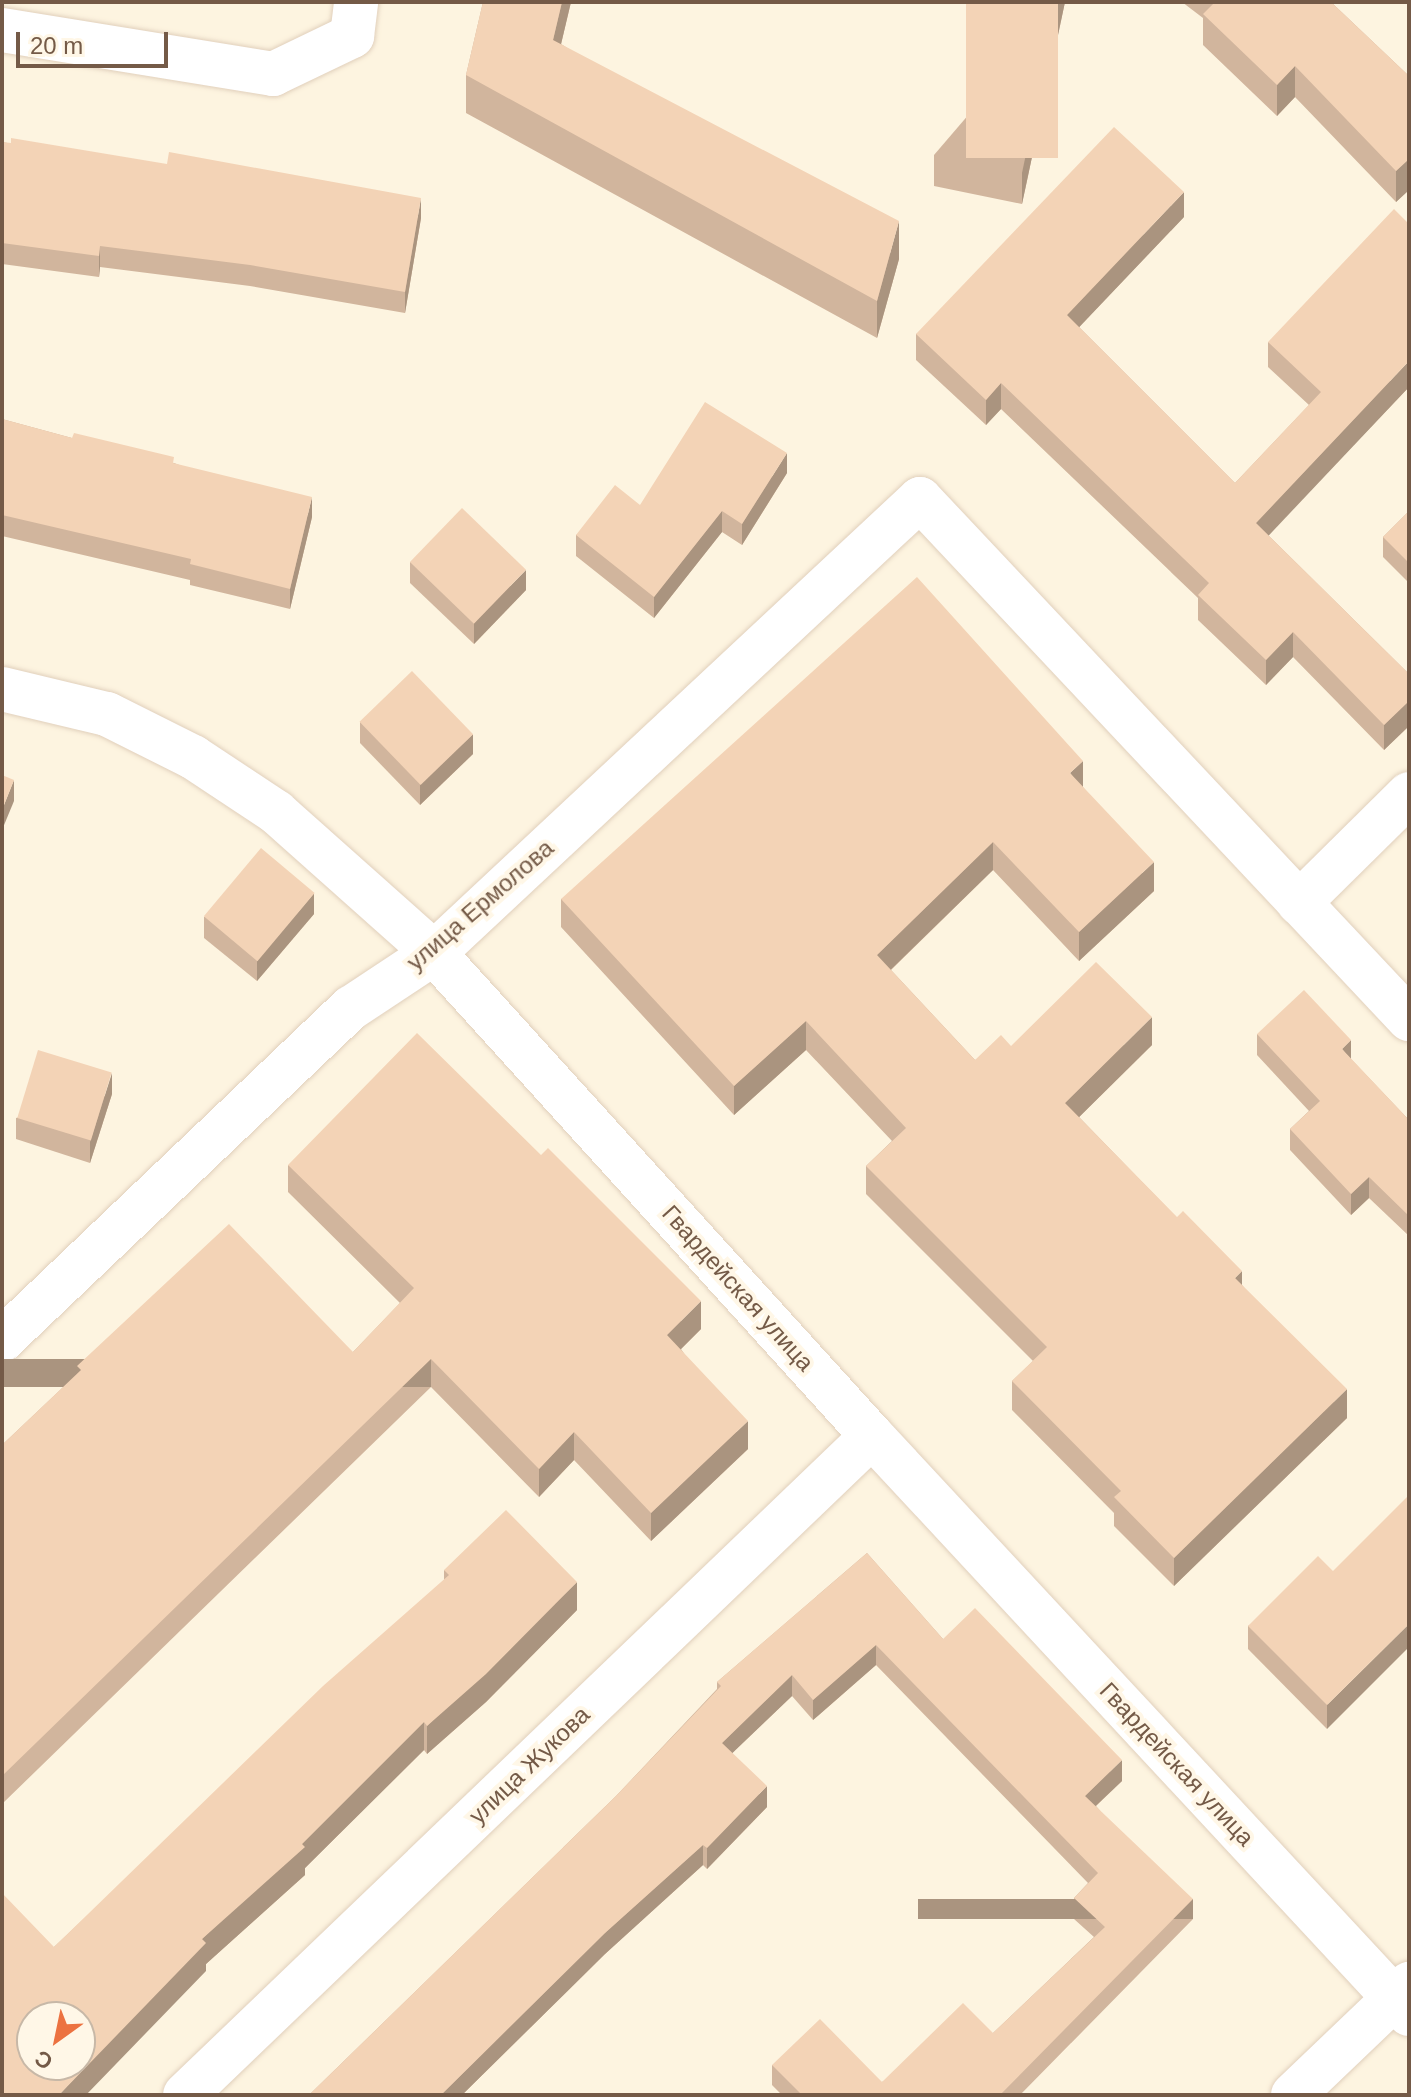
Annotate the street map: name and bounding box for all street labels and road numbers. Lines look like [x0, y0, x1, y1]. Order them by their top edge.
street label: улица Ермолова [401, 834, 559, 976]
street label: Гвардейская улица [656, 1199, 820, 1377]
street label: Гвардейская улица [1094, 1676, 1260, 1852]
street label: улица Жукова [463, 1700, 595, 1830]

